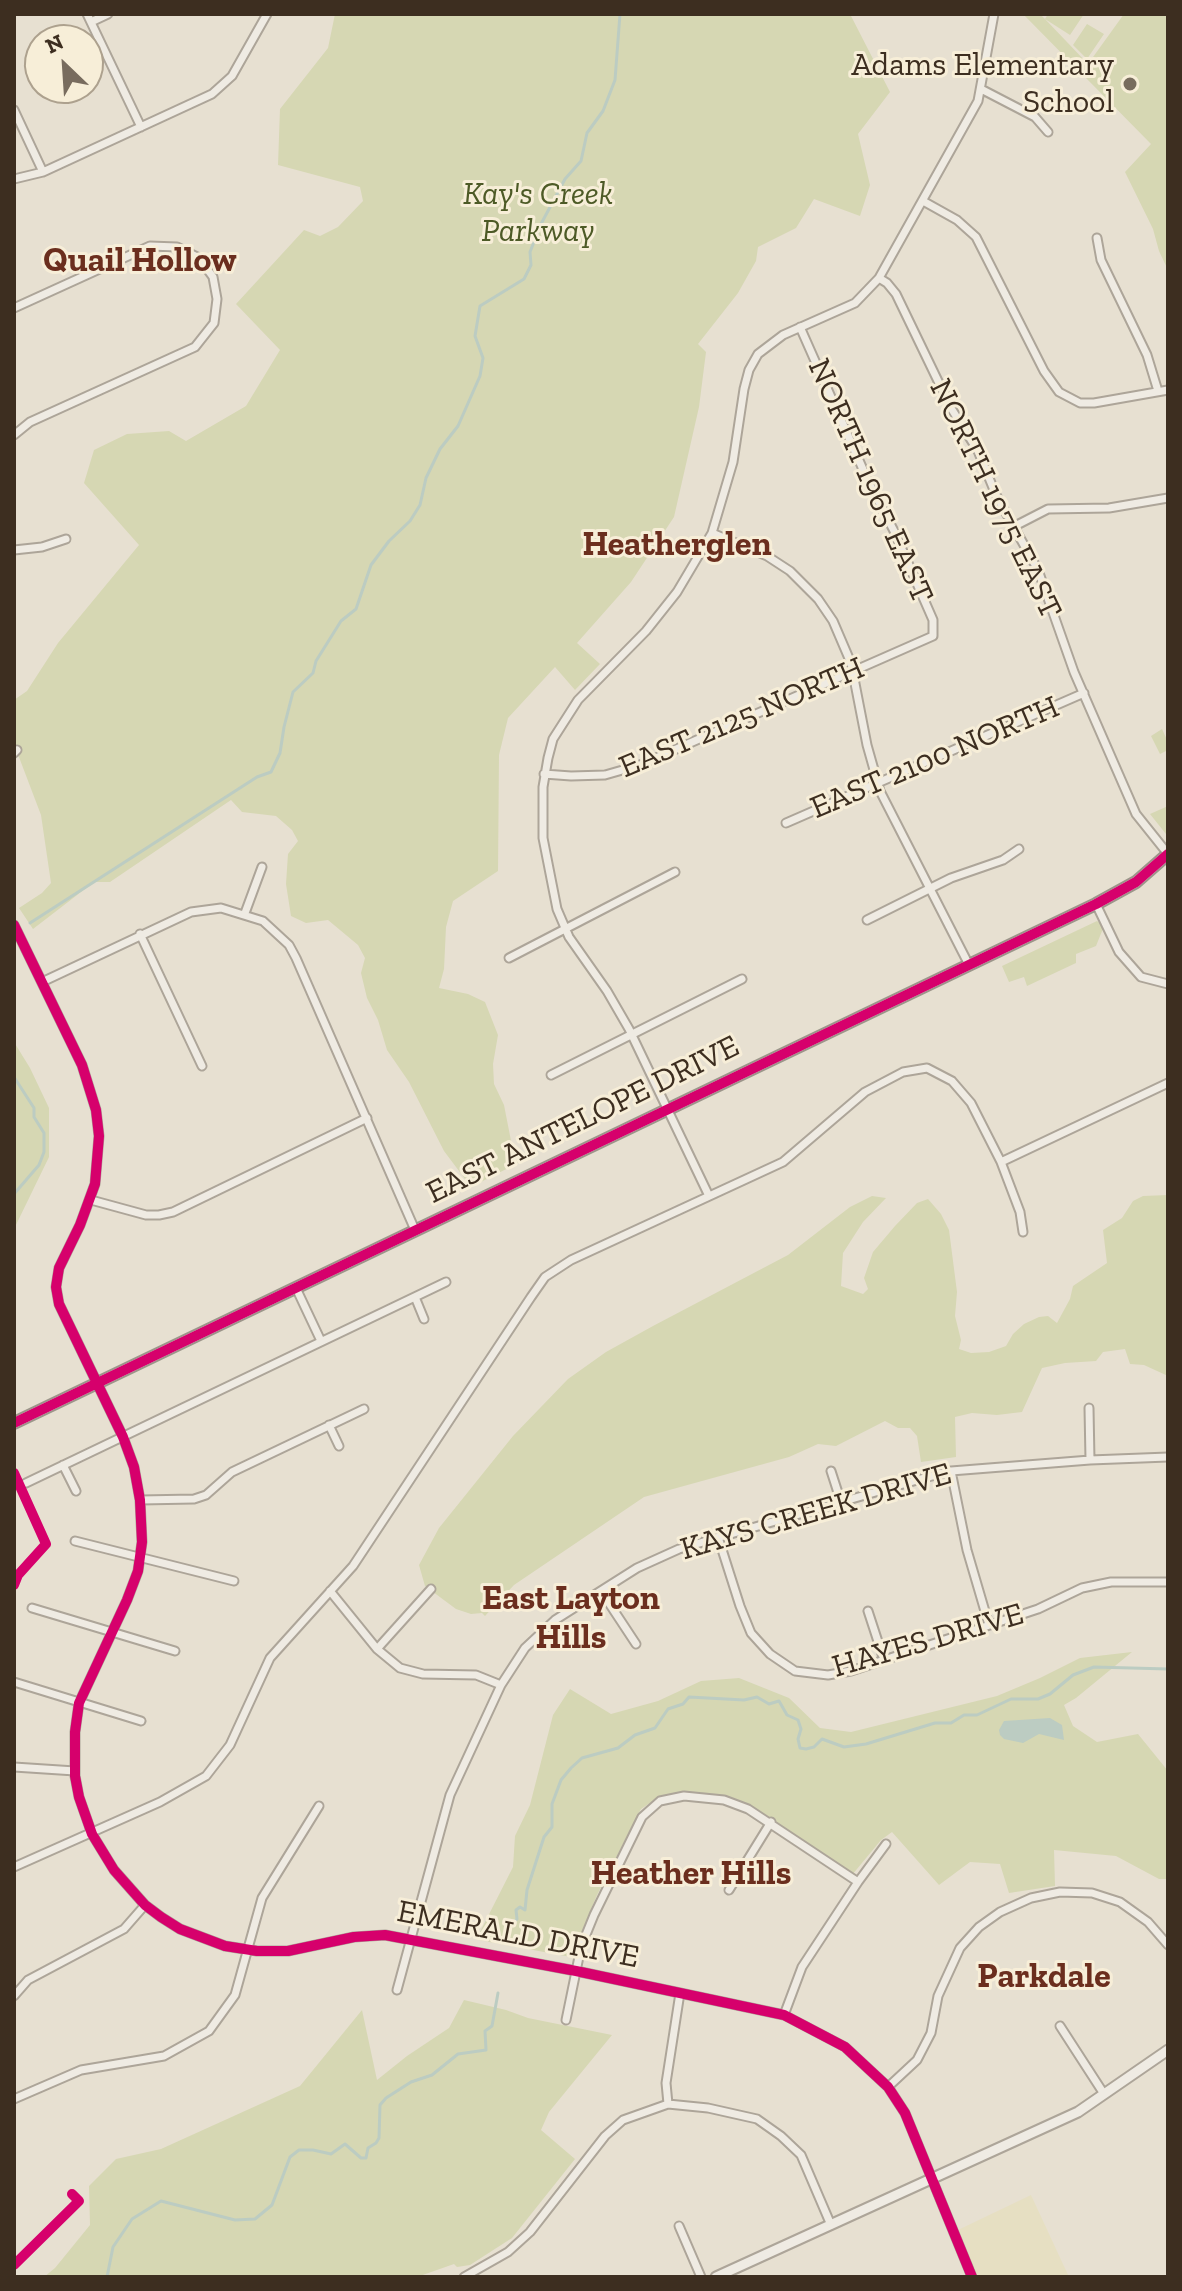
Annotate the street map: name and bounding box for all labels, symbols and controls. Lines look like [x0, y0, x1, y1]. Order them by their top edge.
north arrow [24, 24, 104, 104]
text: N [41, 28, 68, 59]
place label: Adams Elementary School [851, 47, 1114, 122]
marker: Adams Elementary School [1121, 75, 1139, 93]
park label: Kay's Creek Parkway [463, 176, 613, 251]
district label: Quail Hollow [43, 241, 237, 281]
street label: NORTH 1965 EAST [799, 353, 941, 609]
street label: NORTH 1975 EAST [920, 373, 1070, 625]
district label: Heatherglen [582, 525, 772, 565]
street label: EAST 2125 NORTH [614, 649, 870, 787]
street label: EAST 2100 NORTH [805, 688, 1065, 828]
street label: EAST ANTELOPE DRIVE [420, 1028, 746, 1212]
street label: KAYS CREEK DRIVE [676, 1455, 956, 1569]
district label: East Layton Hills [482, 1579, 660, 1658]
street label: HAYES DRIVE [828, 1595, 1028, 1687]
district label: Heather Hills [591, 1854, 791, 1894]
street label: EMERALD DRIVE [394, 1893, 642, 1977]
district label: Parkdale [977, 1957, 1111, 1997]

